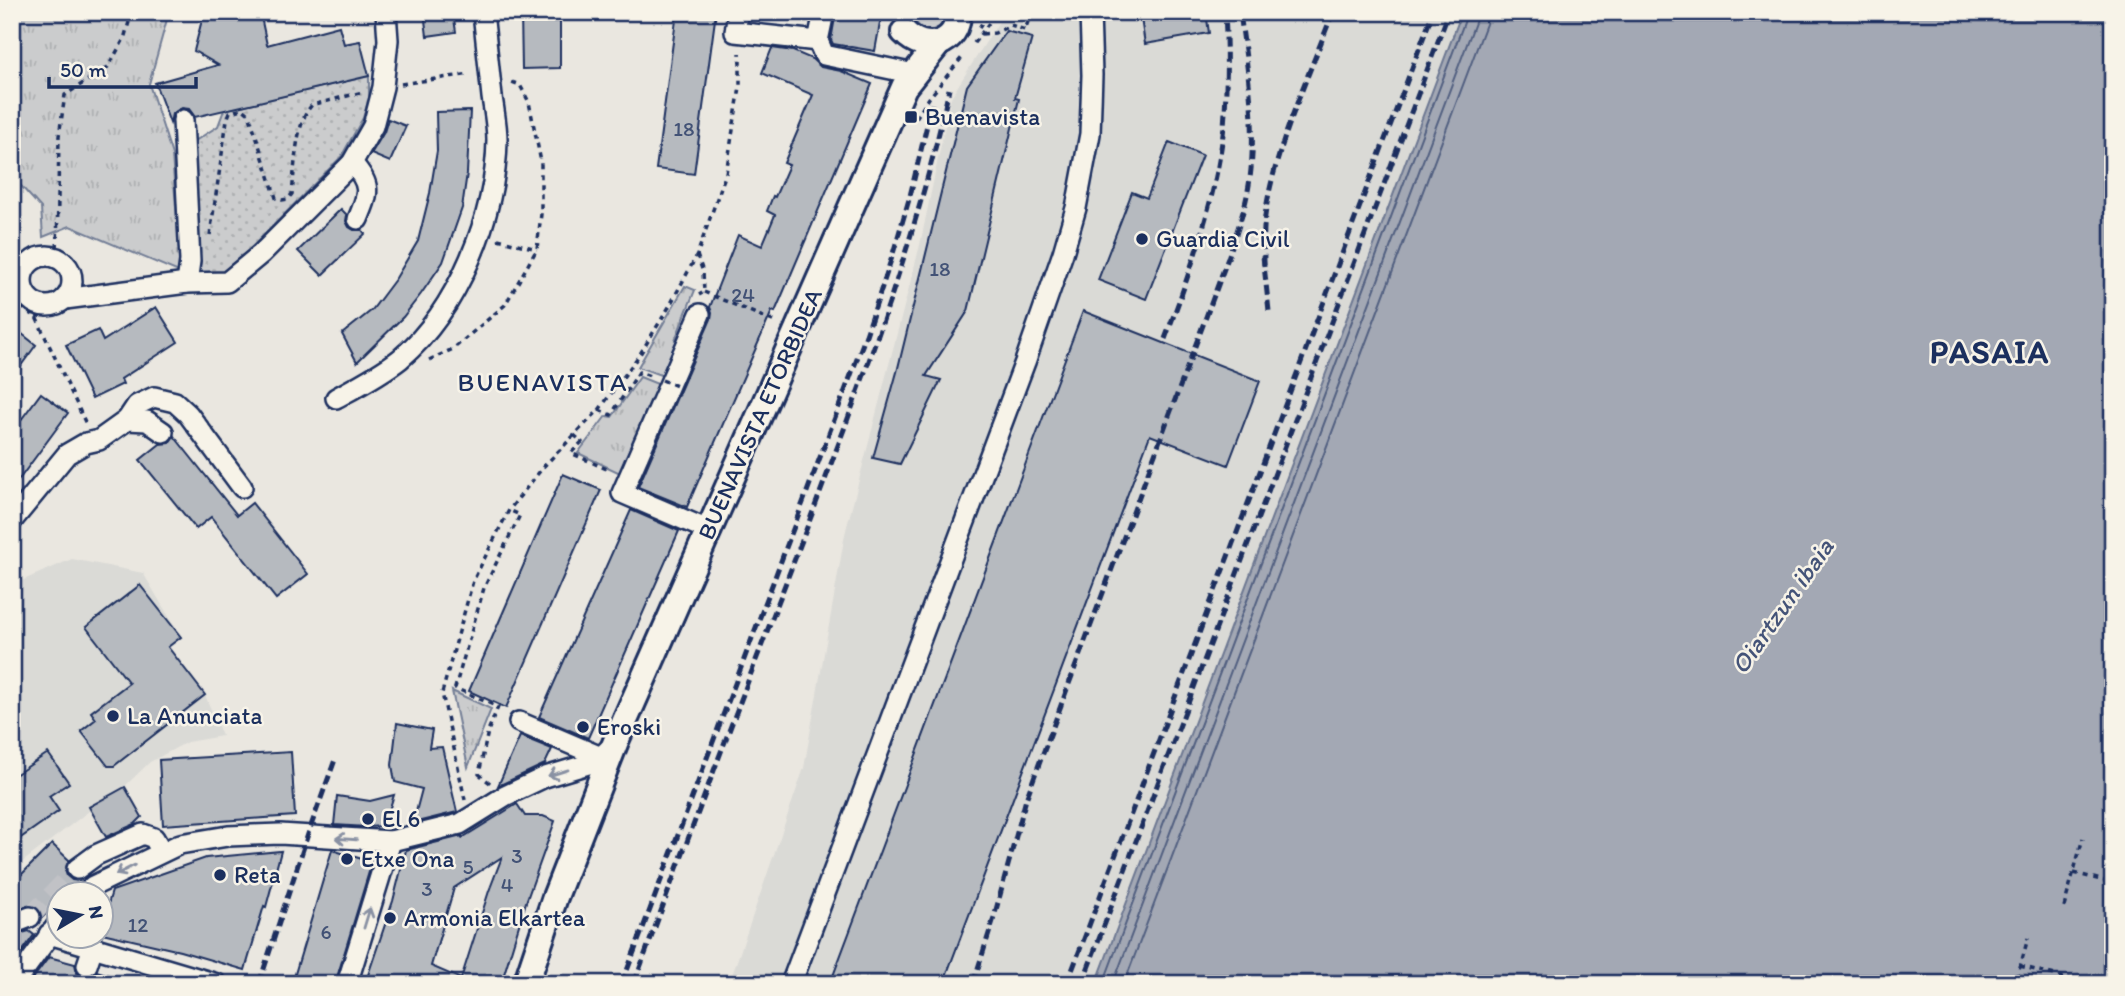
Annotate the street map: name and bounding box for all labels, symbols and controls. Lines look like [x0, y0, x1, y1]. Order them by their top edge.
scale bar [49, 46, 196, 90]
text: 50 m [60, 57, 107, 82]
place label: Buenavista [925, 102, 1040, 131]
marker: Buenavista [903, 109, 919, 125]
house number: 18 [673, 116, 695, 141]
place label: Guardia Civil [1156, 224, 1290, 253]
marker: Guardia Civil [1134, 231, 1150, 247]
house number: 18 [929, 256, 951, 281]
house number: 24 [731, 282, 755, 307]
street label: BUENAVISTA ETORBIDEA [691, 284, 828, 544]
district label: PASAIA [1930, 333, 2050, 371]
district label: BUENAVISTA [457, 366, 629, 398]
water label: Oiartzun ibaia [1723, 532, 1841, 680]
place label: La Anunciata [127, 701, 263, 730]
marker: La Anunciata [105, 708, 121, 724]
place label: Eroski [597, 712, 661, 741]
marker: Eroski [575, 719, 591, 735]
one-way arrow [547, 768, 569, 781]
place label: El 6 [382, 804, 420, 833]
marker: El 6 [360, 811, 376, 827]
one-way arrow [335, 832, 357, 845]
house number: 3 [511, 843, 523, 868]
place label: Etxe Ona [361, 844, 454, 873]
marker: Etxe Ona [339, 851, 355, 867]
house number: 5 [462, 854, 474, 879]
place label: Reta [234, 860, 281, 889]
one-way arrow [115, 864, 136, 878]
marker: Reta [212, 867, 228, 883]
house number: 4 [501, 872, 514, 897]
house number: 3 [421, 876, 433, 901]
north arrow [46, 880, 116, 950]
place label: Armonia Elkartea [404, 903, 586, 932]
text: N [84, 904, 109, 920]
one-way arrow [361, 908, 374, 930]
marker: Armonia Elkartea [382, 910, 398, 926]
house number: 12 [128, 912, 148, 937]
house number: 6 [320, 919, 332, 944]

